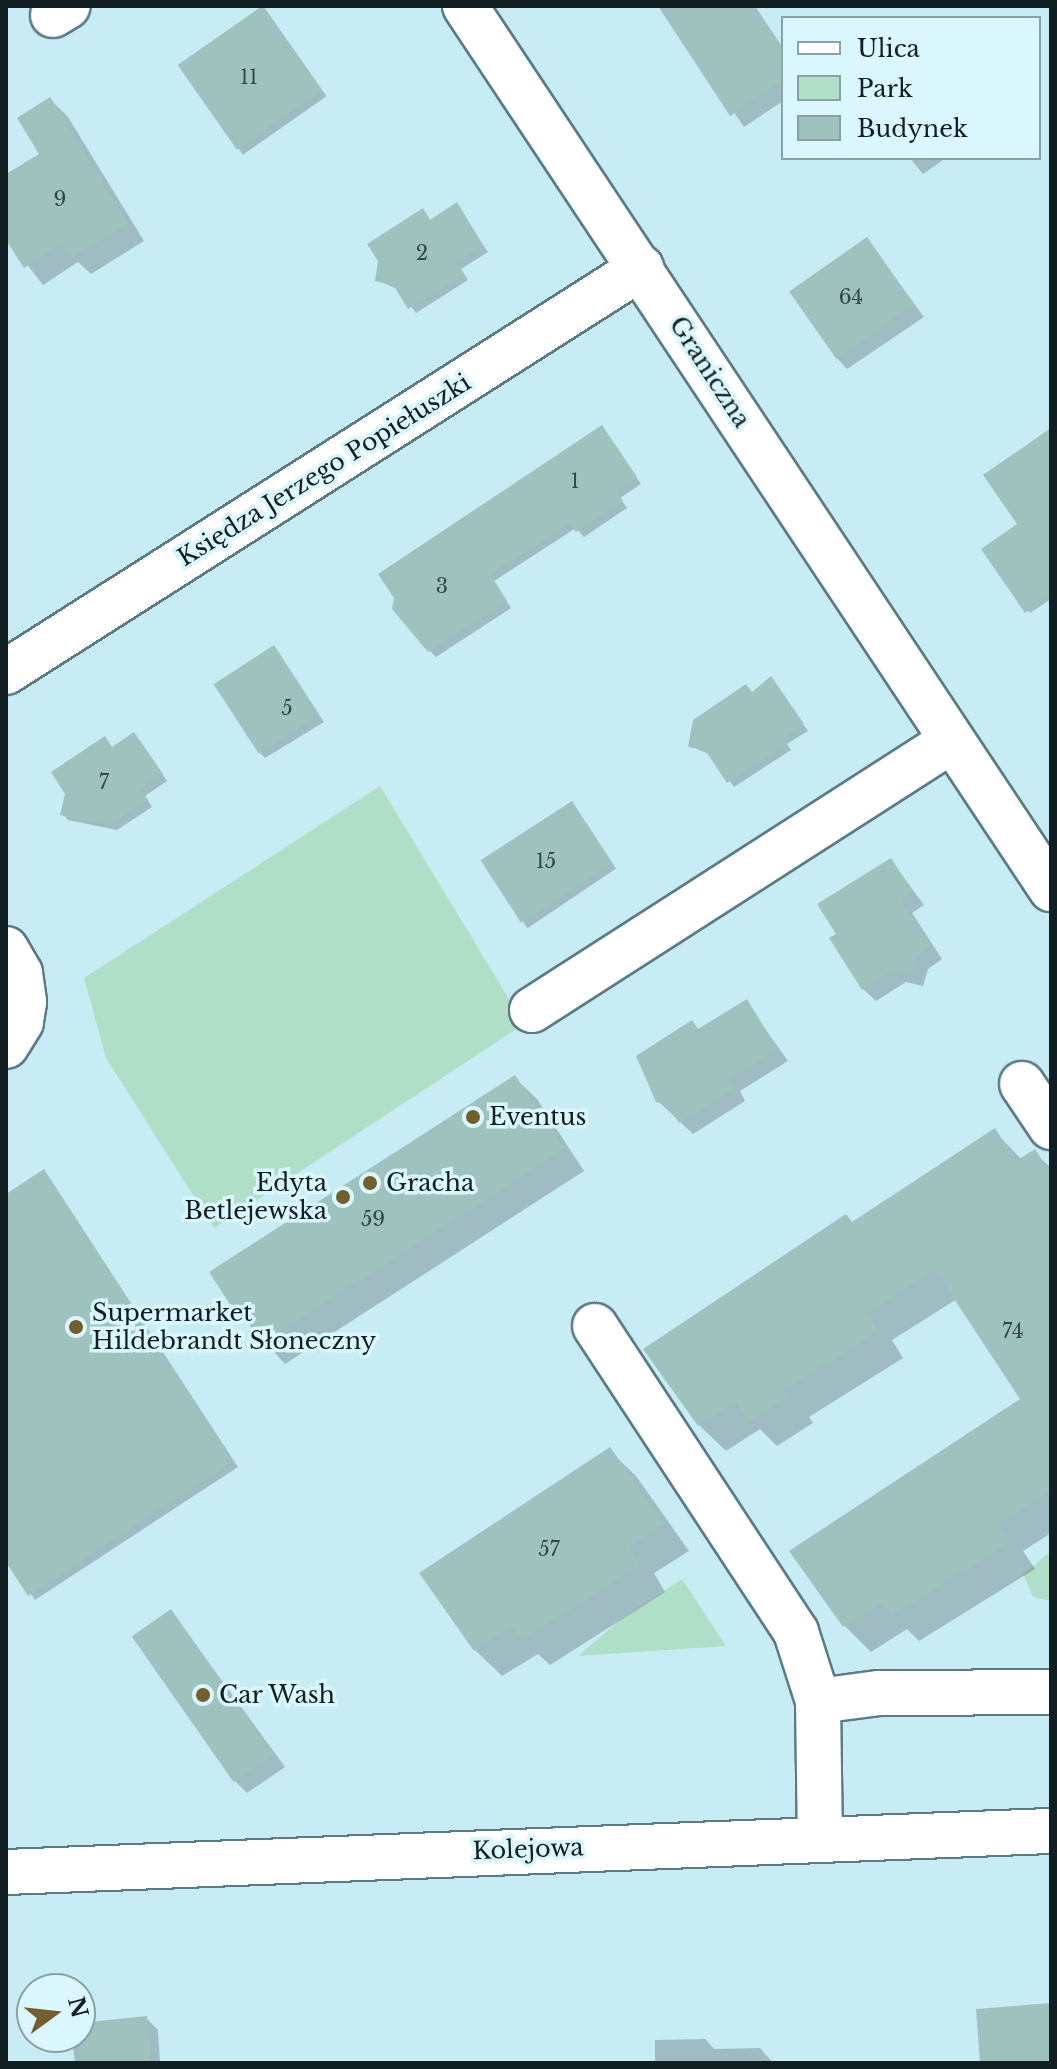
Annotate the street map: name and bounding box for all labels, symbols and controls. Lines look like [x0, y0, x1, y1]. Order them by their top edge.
legend [781, 16, 1041, 160]
text: Ulica [857, 34, 920, 63]
house number: 11 [240, 65, 258, 89]
text: Park [857, 74, 913, 103]
text: Budynek [857, 114, 968, 143]
house number: 9 [54, 187, 66, 211]
house number: 2 [416, 241, 428, 265]
house number: 64 [839, 285, 863, 309]
street label: Graniczna [663, 311, 757, 433]
street label: Księdza Jerzego Popiełuszki [172, 368, 476, 572]
house number: 1 [571, 469, 579, 493]
house number: 3 [436, 574, 448, 598]
house number: 5 [281, 696, 293, 720]
house number: 7 [99, 770, 109, 794]
house number: 15 [536, 849, 556, 873]
place label: Eventus [489, 1103, 586, 1131]
marker: Eventus [464, 1108, 482, 1126]
place label: Edyta Betlejewska [184, 1169, 327, 1225]
place label: Gracha [386, 1169, 474, 1197]
marker: Gracha [361, 1174, 379, 1192]
marker: Edyta Betlejewska [334, 1188, 352, 1206]
house number: 59 [361, 1207, 385, 1231]
place label: Supermarket Hildebrandt Słoneczny [92, 1299, 376, 1355]
marker: Supermarket Hildebrandt Słoneczny [67, 1318, 85, 1336]
house number: 74 [1002, 1319, 1024, 1343]
house number: 57 [538, 1537, 560, 1561]
place label: Car Wash [219, 1681, 337, 1709]
marker: Car Wash [194, 1686, 212, 1704]
street label: Kolejowa [472, 1833, 584, 1865]
north arrow [16, 1973, 96, 2053]
text: N [62, 1994, 93, 2021]

